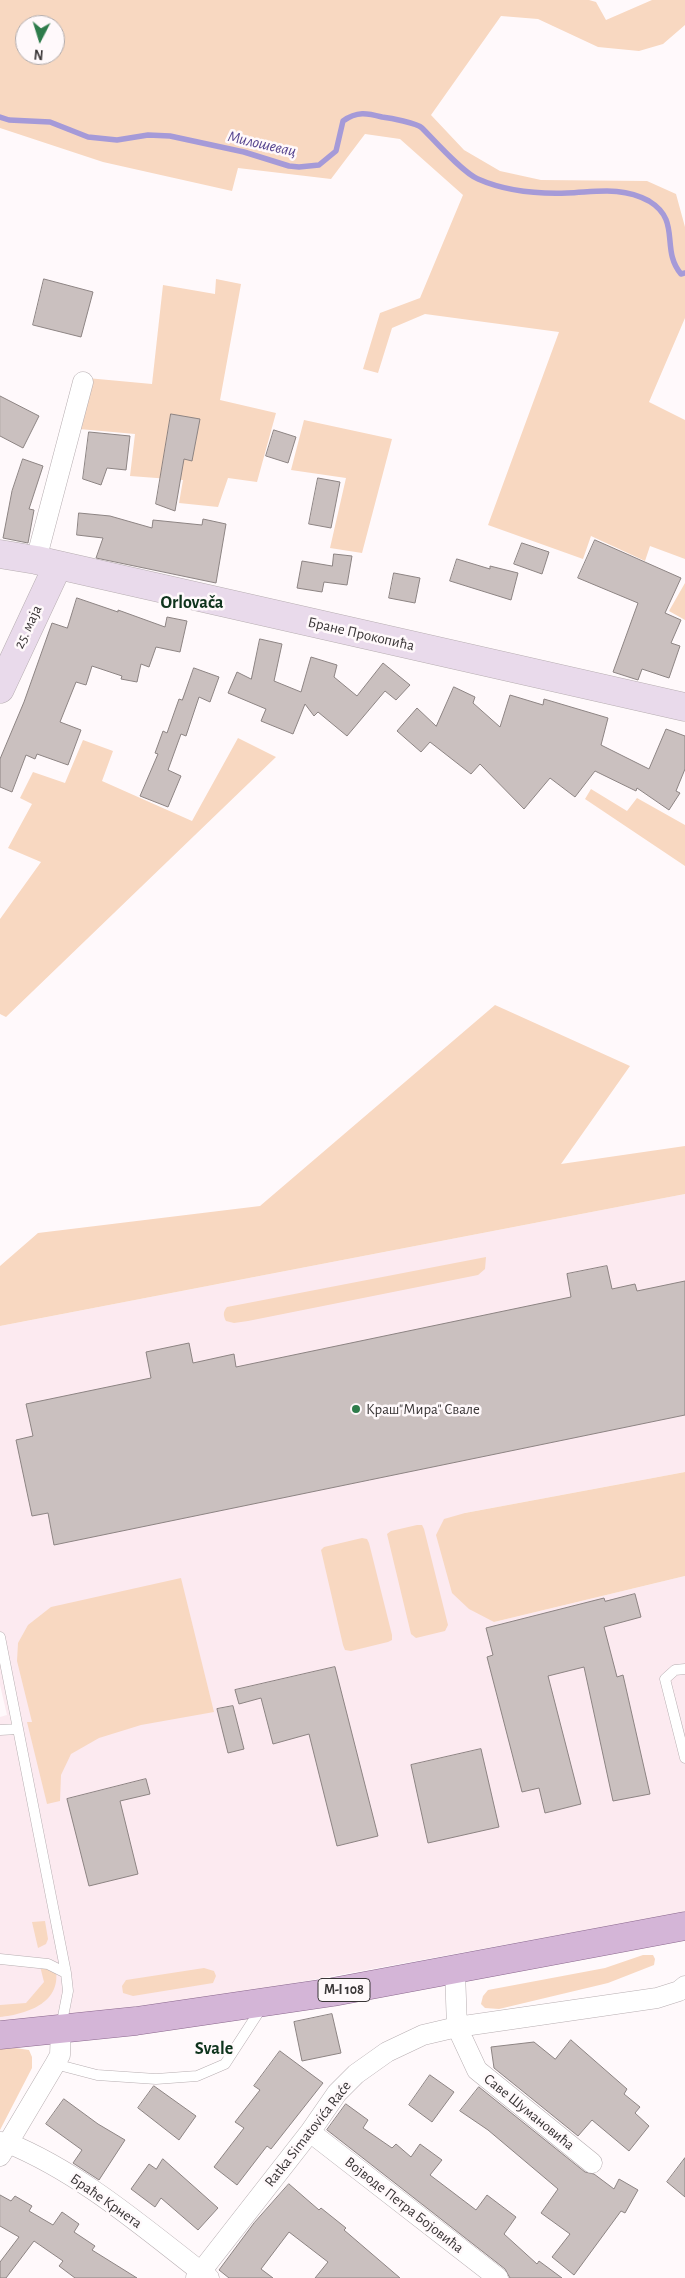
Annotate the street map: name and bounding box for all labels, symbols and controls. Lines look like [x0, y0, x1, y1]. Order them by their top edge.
north arrow [15, 15, 65, 65]
text: N [33, 47, 44, 61]
water label: Милошевац [226, 127, 298, 161]
district label: Orlovača [161, 592, 223, 614]
street label: 25. маја [10, 602, 46, 652]
street label: Бране Прокопића [306, 613, 416, 655]
place label: Краш"Мира" Свале [366, 1400, 480, 1418]
marker: Краш"Мира" Свале [350, 1403, 362, 1415]
road number: M-I 108 [318, 1978, 370, 2002]
district label: Svale [195, 2038, 233, 2060]
street label: Саве Шумановића [480, 2070, 578, 2154]
street label: Ratka Simatovića Raće [261, 2077, 355, 2191]
street label: Војводе Петра Бојовића [341, 2153, 467, 2257]
street label: Браће Крнета [67, 2170, 145, 2232]

